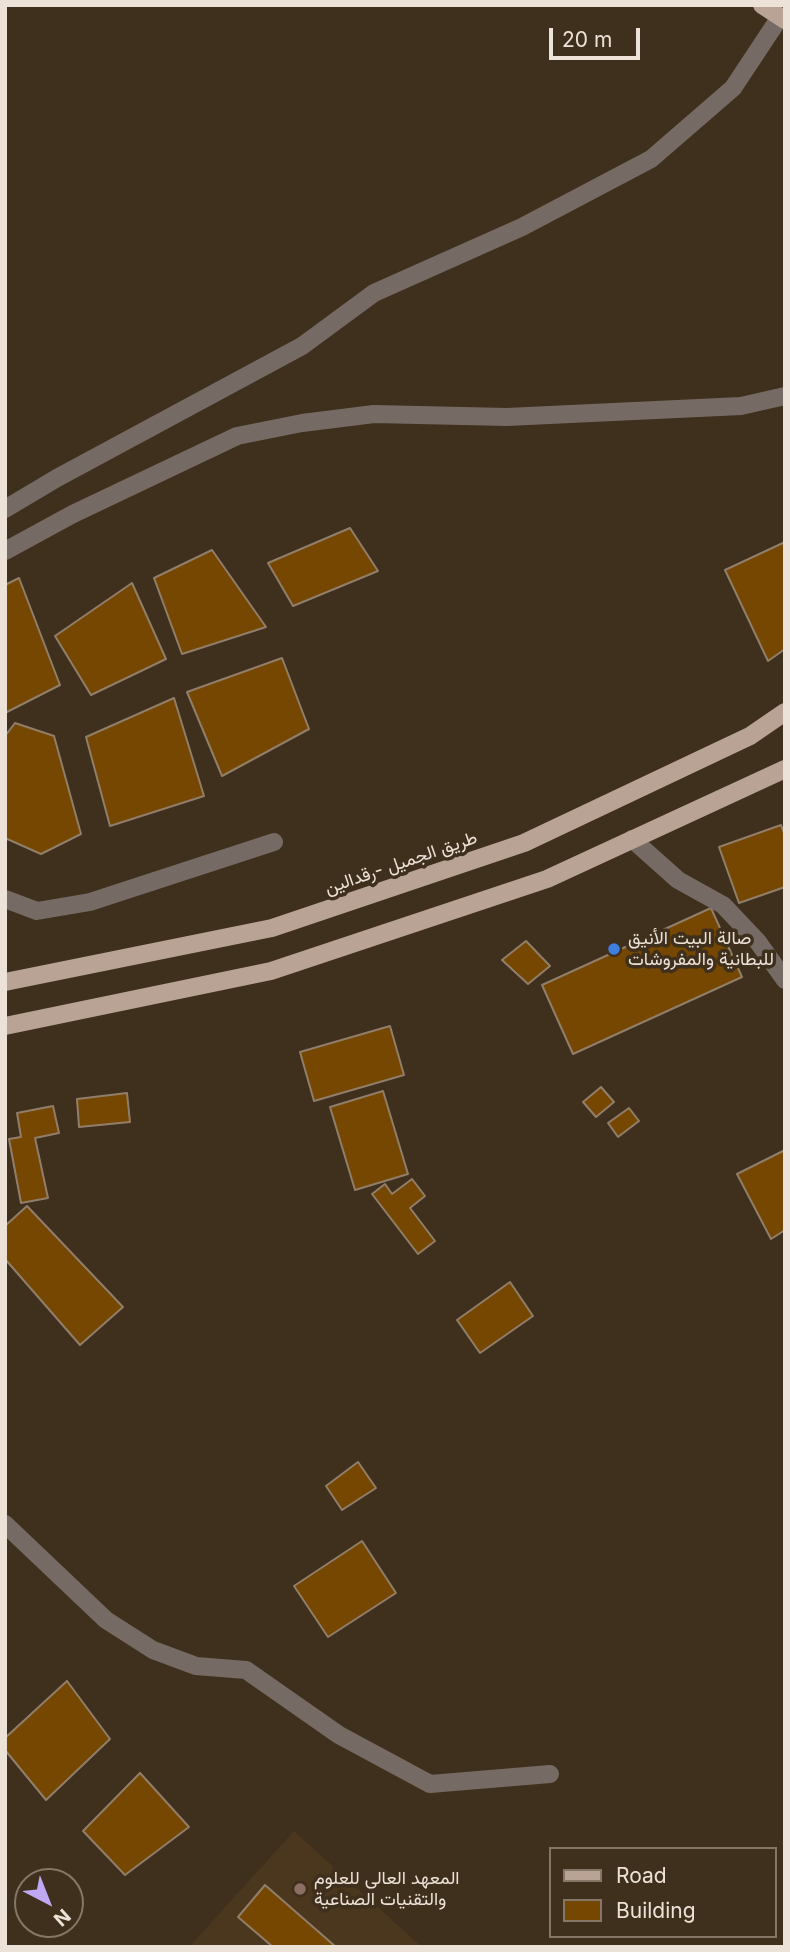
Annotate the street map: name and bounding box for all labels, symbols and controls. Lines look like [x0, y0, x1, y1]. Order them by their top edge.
scale bar [552, 14, 643, 58]
text: 20 m [562, 27, 612, 52]
street label: طريق الجميل -رقدالين [322, 827, 480, 899]
place label: صالة البيت الأنيق للبطانية والمفروشات [628, 928, 774, 970]
marker: صالة البيت الأنيق للبطانية والمفروشات [606, 941, 622, 957]
legend [548, 1847, 776, 1938]
text: Road [616, 1863, 667, 1888]
north arrow [14, 1868, 84, 1938]
place label: المعهد العالي للعلوم والتقنيات الصناعية [314, 1868, 460, 1910]
marker: المعهد العالي للعلوم والتقنيات الصناعية [292, 1881, 308, 1897]
text: Building [616, 1898, 696, 1923]
text: N [49, 1904, 75, 1931]

